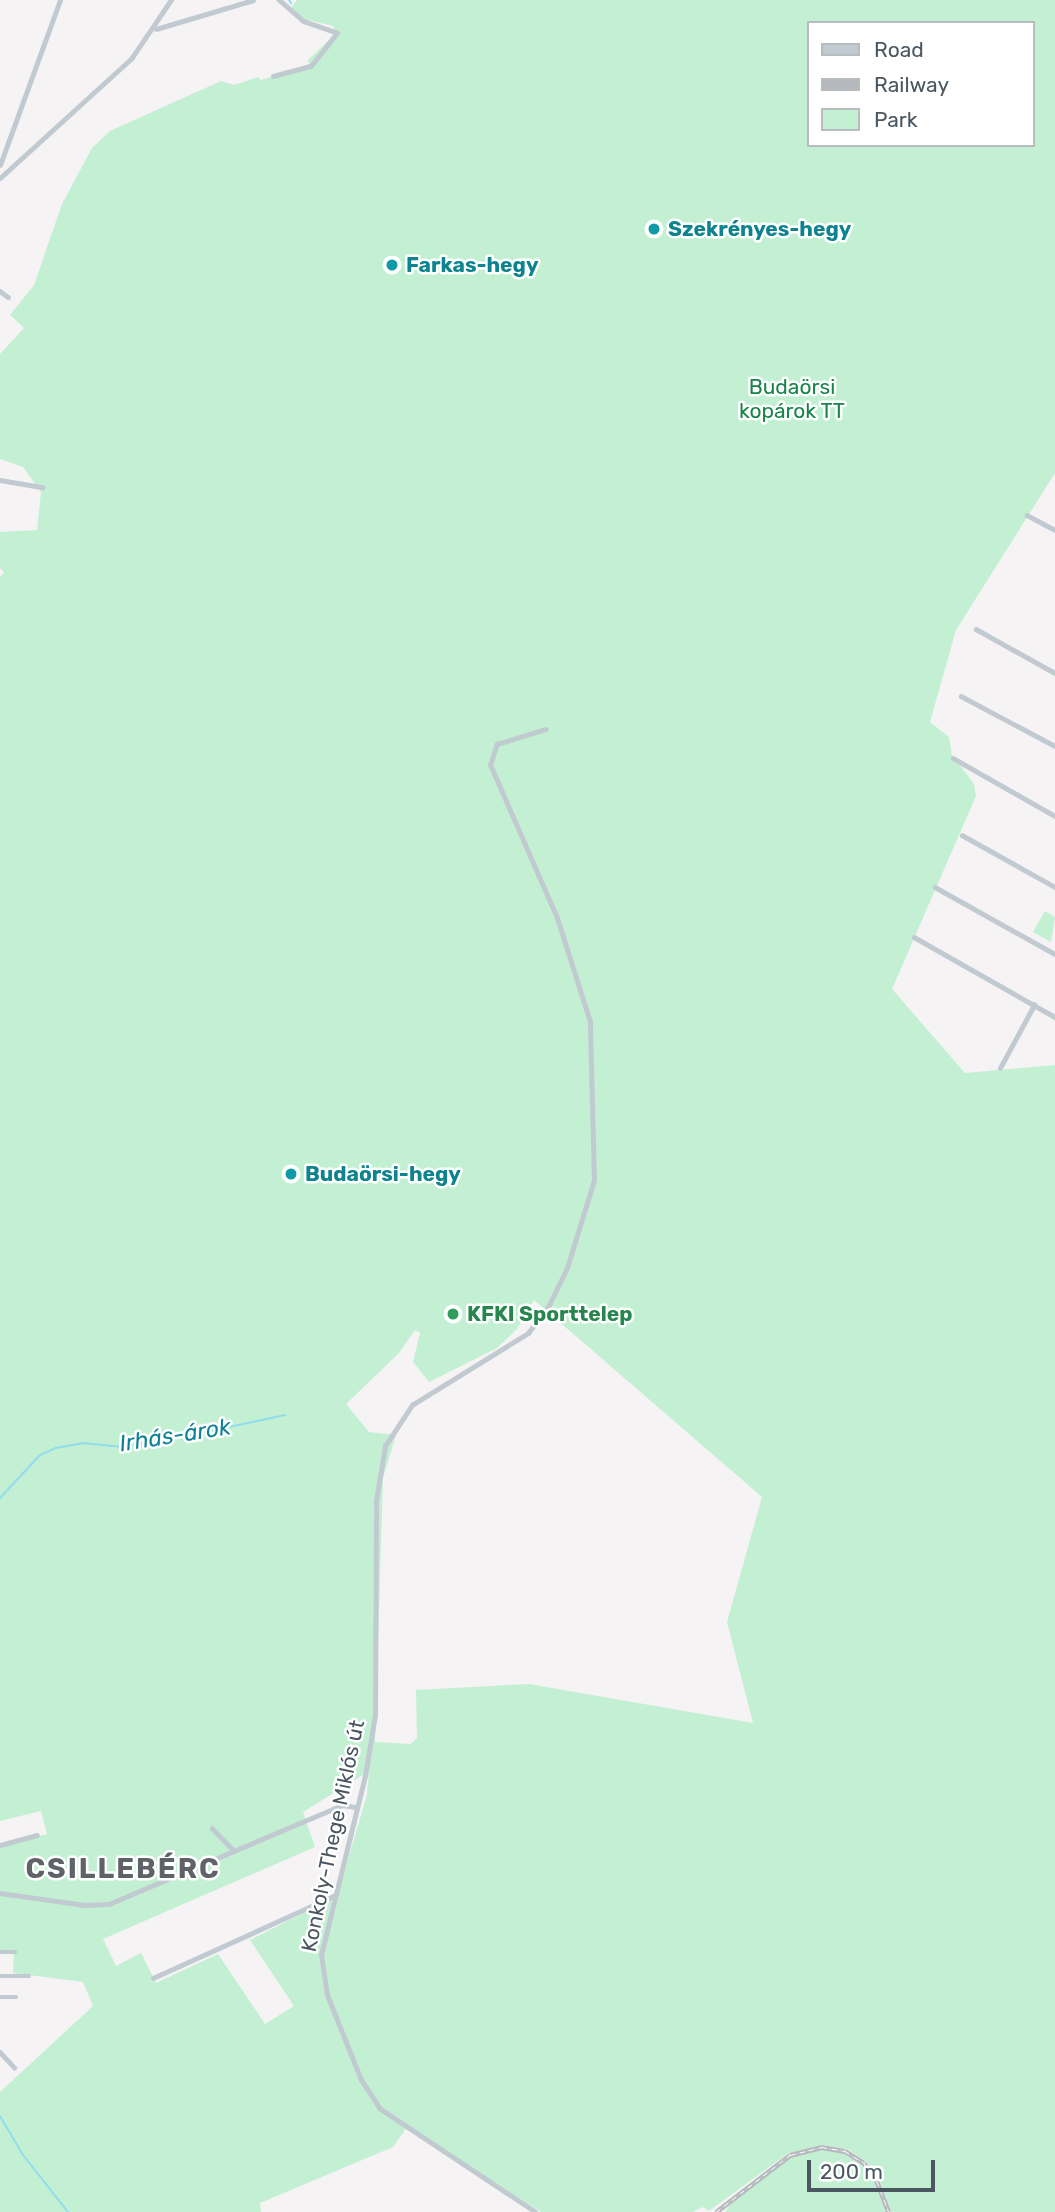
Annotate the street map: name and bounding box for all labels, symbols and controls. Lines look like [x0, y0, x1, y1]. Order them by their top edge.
legend [806, 21, 1034, 147]
text: Road [874, 37, 924, 62]
text: Railway [874, 72, 949, 97]
text: Park [874, 107, 918, 132]
place label: Szekrényes-hegy [668, 216, 851, 242]
marker: Szekrényes-hegy [646, 221, 662, 237]
place label: Farkas-hegy [406, 252, 538, 278]
marker: Farkas-hegy [384, 257, 400, 273]
park label: Budaörsi kopárok TT [739, 374, 845, 424]
place label: Budaörsi-hegy [305, 1161, 461, 1187]
marker: Budaörsi-hegy [283, 1166, 299, 1182]
place label: KFKI Sporttelep [467, 1301, 632, 1327]
marker: KFKI Sporttelep [445, 1306, 461, 1322]
water label: Irhás-árok [117, 1413, 233, 1457]
street label: Konkoly-Thege Miklós út [296, 1718, 370, 1954]
district label: CSILLEBÉRC [27, 1852, 219, 1886]
scale bar [810, 2146, 938, 2190]
text: 200 m [820, 2159, 883, 2184]

